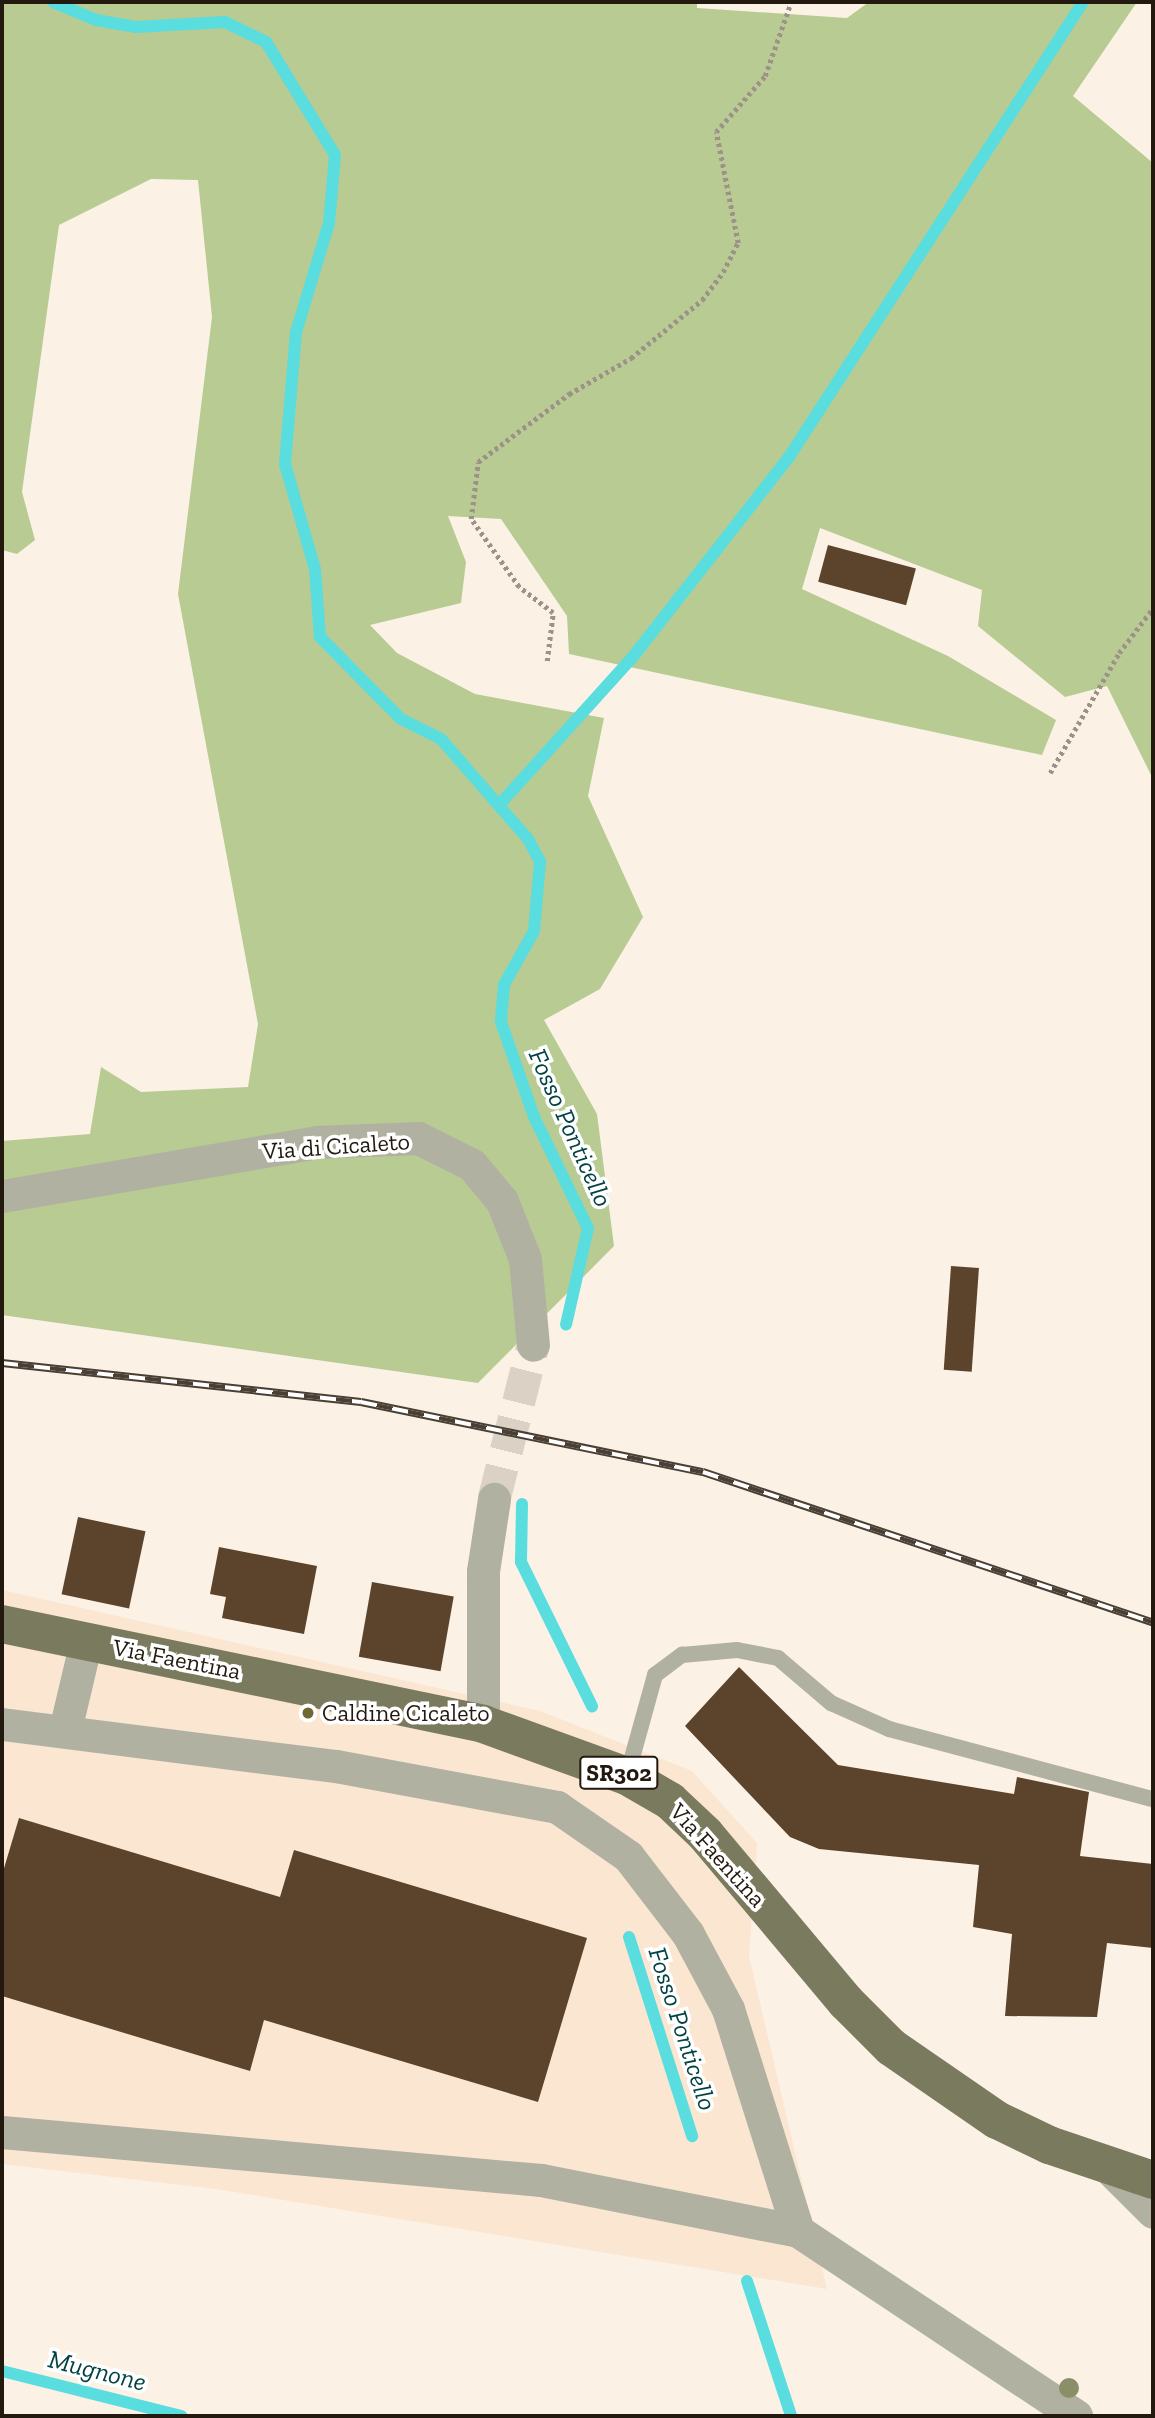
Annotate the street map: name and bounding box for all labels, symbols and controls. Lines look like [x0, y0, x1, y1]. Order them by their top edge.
water label: Fosso Ponticello [521, 1044, 619, 1212]
street label: Via di Cicaleto [261, 1126, 411, 1166]
street label: Via Faentina [111, 1633, 243, 1685]
place label: Caldine Cicaleto [322, 1699, 490, 1727]
marker: Caldine Cicaleto [300, 1705, 316, 1721]
road number: SR302 [579, 1754, 659, 1792]
street label: Via Faentina [664, 1797, 772, 1913]
water label: Fosso Ponticello [641, 1944, 723, 2114]
water label: Mugnone [45, 2344, 149, 2398]

